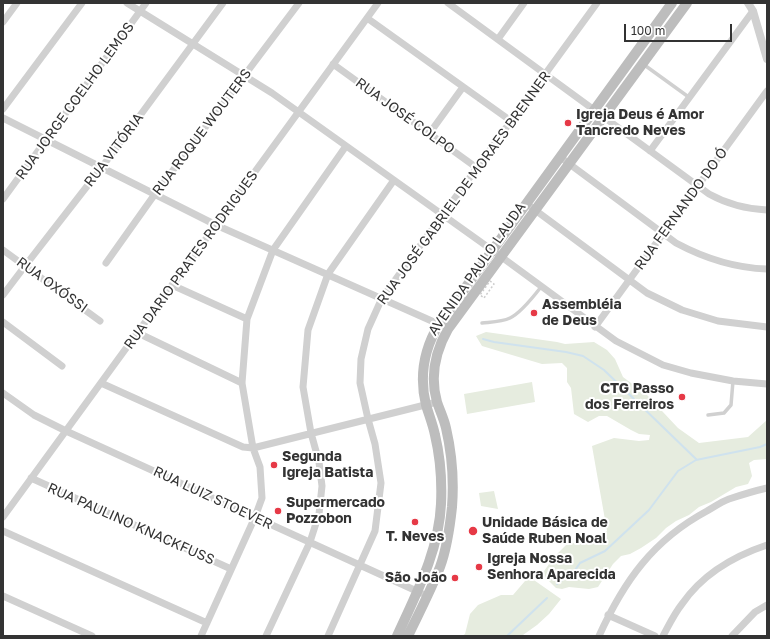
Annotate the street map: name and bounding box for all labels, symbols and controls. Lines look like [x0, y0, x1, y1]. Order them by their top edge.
scale bar [626, 16, 734, 42]
street label: RUA JORGE COELHO LEMOS [12, 19, 138, 183]
text: 100 m [631, 23, 665, 38]
street label: RUA ROQUE WOUTERS [149, 65, 255, 199]
street label: RUA JOSÉ GABRIEL DE MORAES BRENNER [374, 68, 554, 308]
street label: RUA JOSÉ COLPO [352, 74, 458, 158]
place label: Igreja Deus é Amor Tancredo Neves [576, 107, 704, 140]
street label: RUA VITÓRIA [81, 110, 147, 190]
marker: Igreja Deus é Amor Tancredo Neves [563, 118, 573, 128]
street label: RUA FERNANDO DO Ó [631, 145, 731, 273]
street label: RUA DARIO PRATES RODRIGUES [121, 167, 261, 353]
street label: AVENIDA PAULO LAUDA [425, 199, 529, 339]
street label: RUA OXÓSSI [13, 254, 91, 316]
place label: Assembléia de Deus [542, 297, 622, 330]
marker: Assembléia de Deus [529, 308, 539, 318]
place label: CTG Passo dos Ferreiros [585, 381, 674, 414]
marker: CTG Passo dos Ferreiros [677, 392, 687, 402]
place label: Segunda Igreja Batista [282, 449, 373, 482]
marker: Segunda Igreja Batista [269, 460, 279, 470]
street label: RUA LUIZ STOEVER [151, 463, 275, 533]
street label: RUA PAULINO KNACKFUSS [45, 479, 217, 569]
place label: Supermercado Pozzobon [286, 495, 385, 528]
marker: Supermercado Pozzobon [273, 506, 283, 516]
place label: Unidade Básica de Saúde Ruben Noal [482, 515, 608, 548]
marker: T. Neves [410, 517, 420, 527]
marker: Unidade Básica de Saúde Ruben Noal [467, 525, 479, 537]
place label: T. Neves [386, 529, 444, 545]
place label: Igreja Nossa Senhora Aparecida [487, 551, 616, 584]
marker: Igreja Nossa Senhora Aparecida [474, 562, 484, 572]
place label: São João [385, 570, 447, 586]
marker: São João [450, 573, 460, 583]

